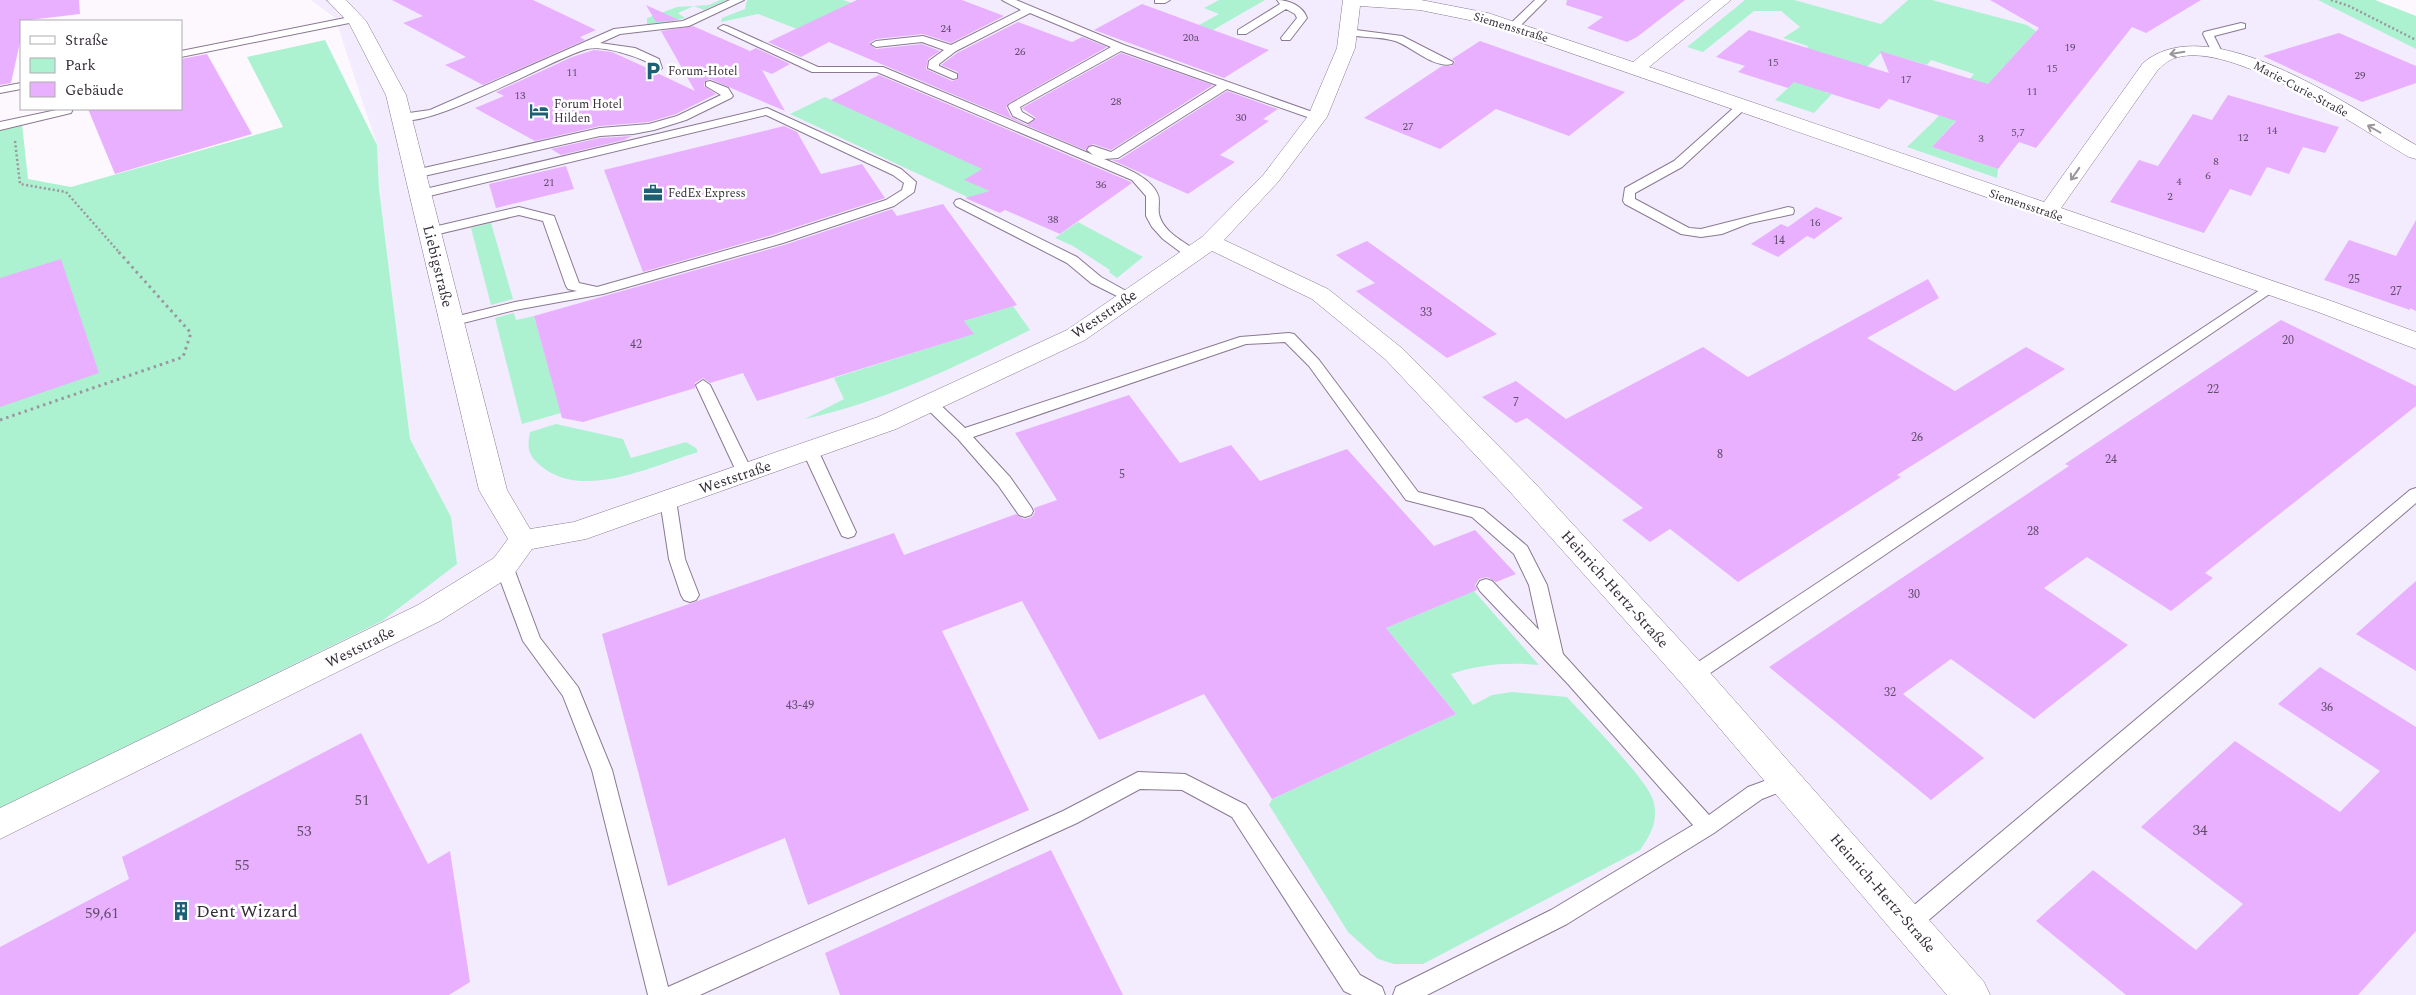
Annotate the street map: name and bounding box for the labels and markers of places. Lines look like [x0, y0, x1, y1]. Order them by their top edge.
parking icon: Forum-Hotel [642, 60, 664, 82]
place label: Forum-Hotel [668, 62, 738, 81]
place label: Forum Hotel Hilden [554, 95, 622, 128]
hotel icon: Forum Hotel Hilden [528, 100, 550, 122]
office icon: FedEx Express [642, 182, 664, 204]
place label: FedEx Express [668, 184, 746, 203]
place label: Dent Wizard [196, 898, 298, 925]
building icon: Dent Wizard [170, 900, 192, 922]

